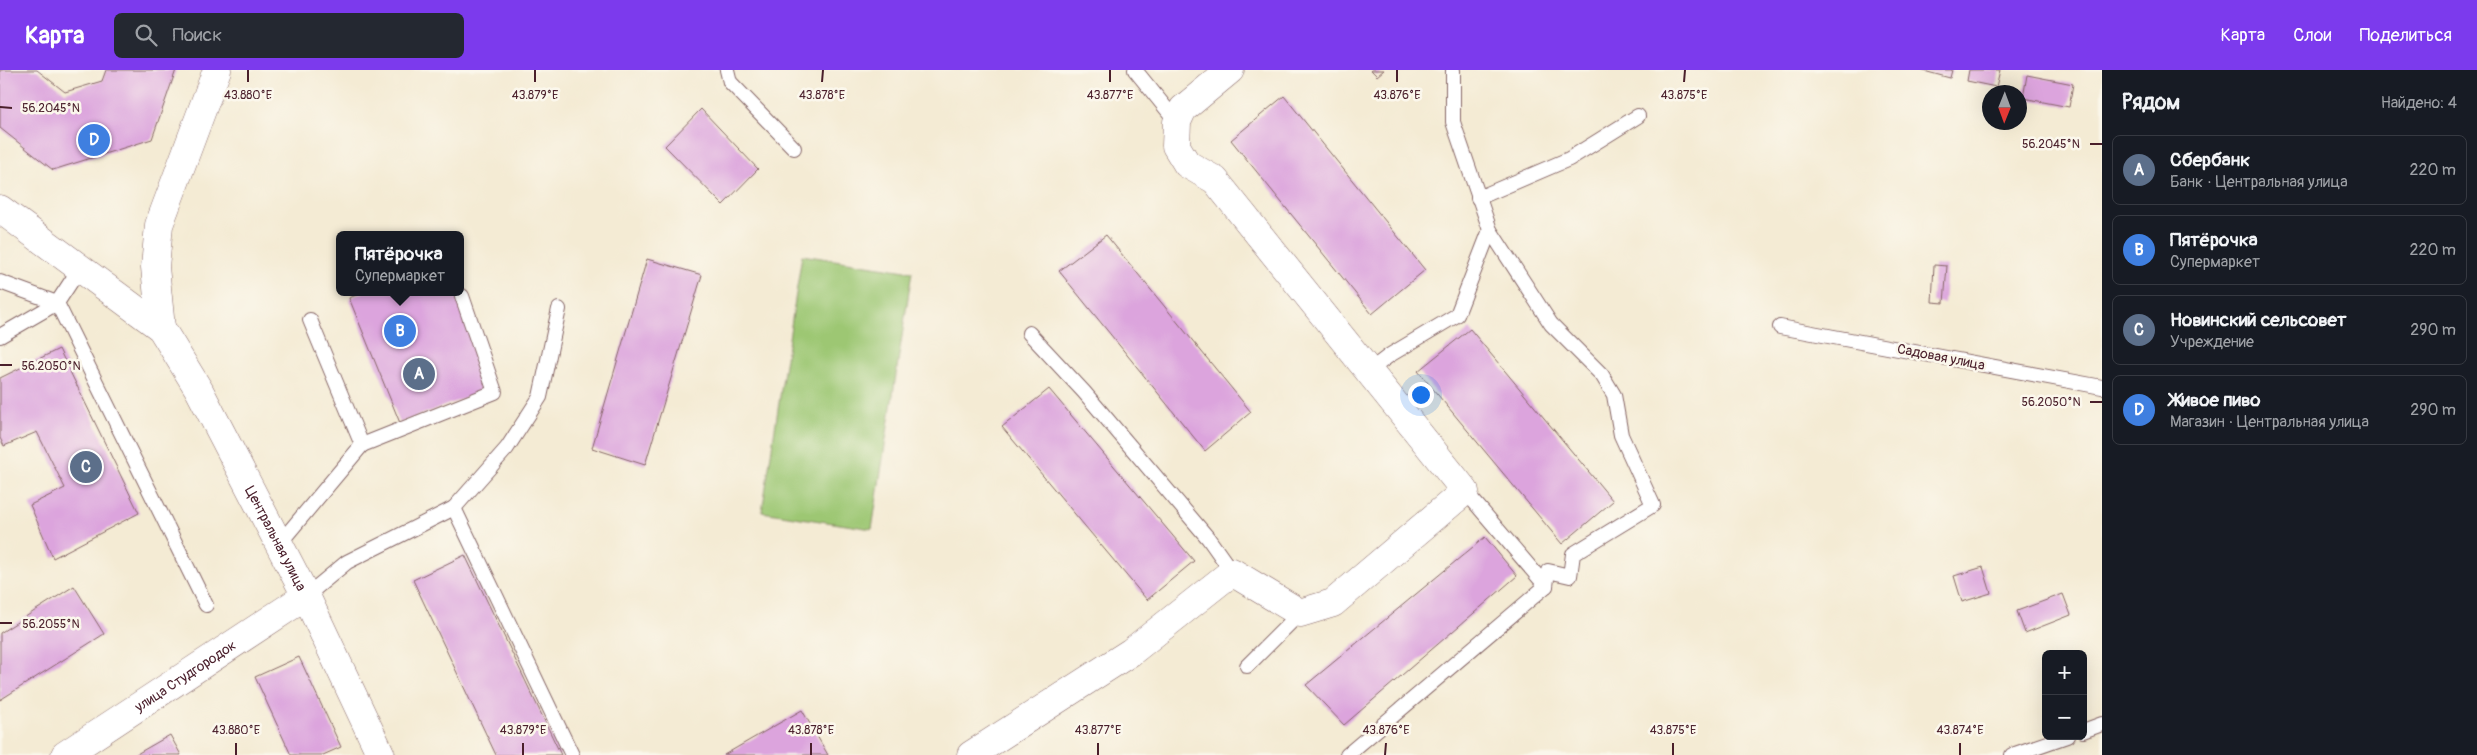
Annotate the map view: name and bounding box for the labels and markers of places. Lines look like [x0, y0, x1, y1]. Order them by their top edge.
pin: D [78, 121, 110, 159]
pin: B [384, 312, 416, 350]
pin: A [403, 355, 435, 393]
pin: C [70, 448, 102, 486]

